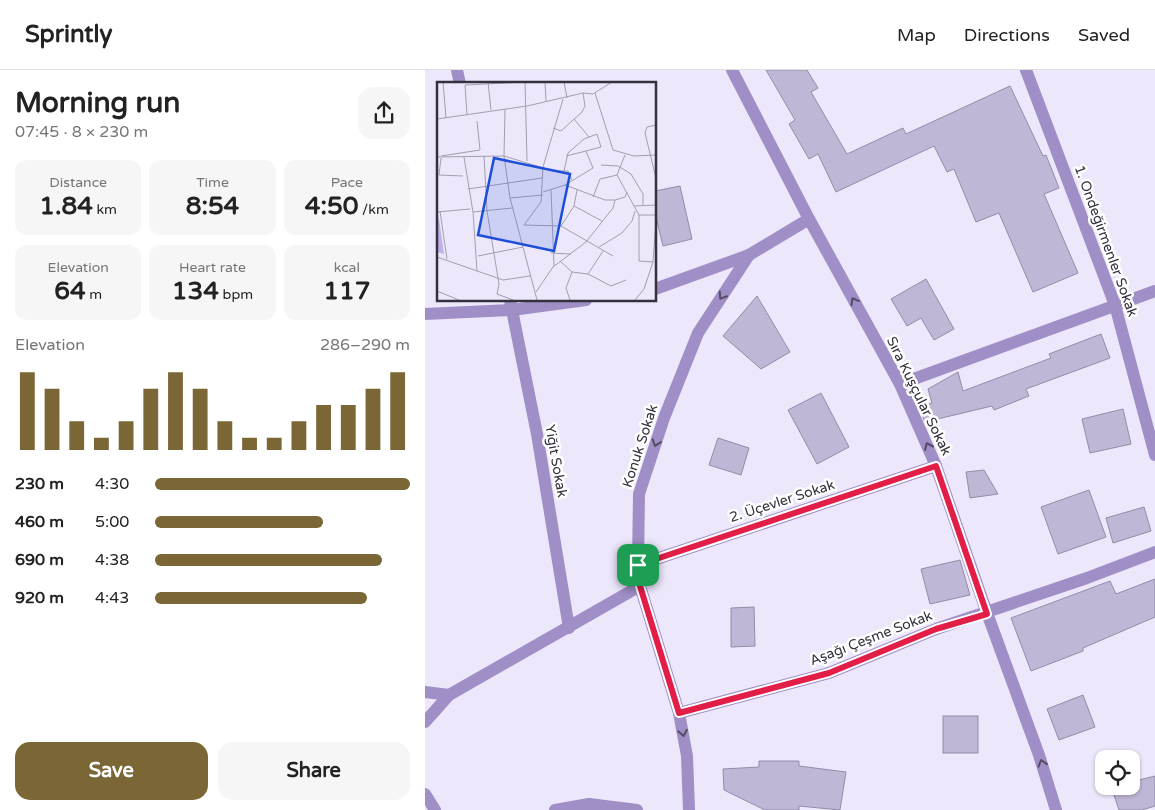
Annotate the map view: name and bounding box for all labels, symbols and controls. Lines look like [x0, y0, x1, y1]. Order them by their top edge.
text: Sprintly [25, 20, 112, 49]
text: Map [897, 24, 936, 46]
text: Directions [964, 24, 1050, 46]
text: Saved [1078, 24, 1130, 46]
inset map [437, 82, 656, 301]
text: Morning run [15, 86, 180, 120]
button: share [358, 87, 410, 139]
text: 07:45 · 8 × 230 m [15, 122, 148, 142]
street label: 1. Ondeğirmenler Sokak [1071, 163, 1141, 319]
text: Distance [49, 174, 107, 191]
text: Time [196, 174, 229, 191]
text: Pace [331, 174, 363, 191]
text: 1.84 [39, 191, 93, 221]
text: 8:54 [186, 191, 239, 221]
text: 4:50 [305, 191, 358, 221]
text: km [93, 201, 117, 218]
text: /km [358, 201, 389, 218]
text: Elevation [48, 259, 109, 276]
text: Heart rate [179, 259, 246, 276]
text: kcal [334, 259, 360, 276]
text: 64 [54, 276, 86, 306]
text: 134 [172, 276, 219, 306]
text: 117 [323, 276, 370, 306]
text: m [86, 286, 102, 303]
text: bpm [219, 286, 253, 303]
one-way arrow [719, 290, 728, 300]
one-way arrow [851, 297, 861, 306]
street label: Sıra Kuşçular Sokak [883, 334, 955, 458]
text: Elevation [15, 335, 85, 355]
text: 286–290 m [320, 335, 410, 355]
street label: Konuk Sokak [619, 402, 662, 490]
street label: Yiğit Sokak [541, 423, 571, 499]
one-way arrow [652, 439, 662, 447]
one-way arrow [923, 442, 934, 451]
text: 230 m [15, 474, 64, 494]
text: 4:30 [95, 474, 129, 494]
street label: 2. Üçevler Sokak [727, 476, 837, 526]
text: 460 m [15, 512, 64, 532]
text: 5:00 [95, 512, 129, 532]
pin [617, 544, 659, 586]
text: 690 m [15, 550, 64, 570]
text: 4:38 [95, 550, 129, 570]
icon: arrive [624, 551, 652, 579]
text: 920 m [15, 588, 64, 608]
text: 4:43 [95, 588, 129, 608]
street label: Aşağı Çeşme Sokak [807, 607, 935, 669]
one-way arrow [677, 729, 687, 738]
button: Save [15, 742, 208, 800]
button: Share [218, 742, 410, 800]
map controls [1095, 750, 1140, 795]
button: locate [1095, 750, 1140, 795]
one-way arrow [1037, 760, 1047, 768]

